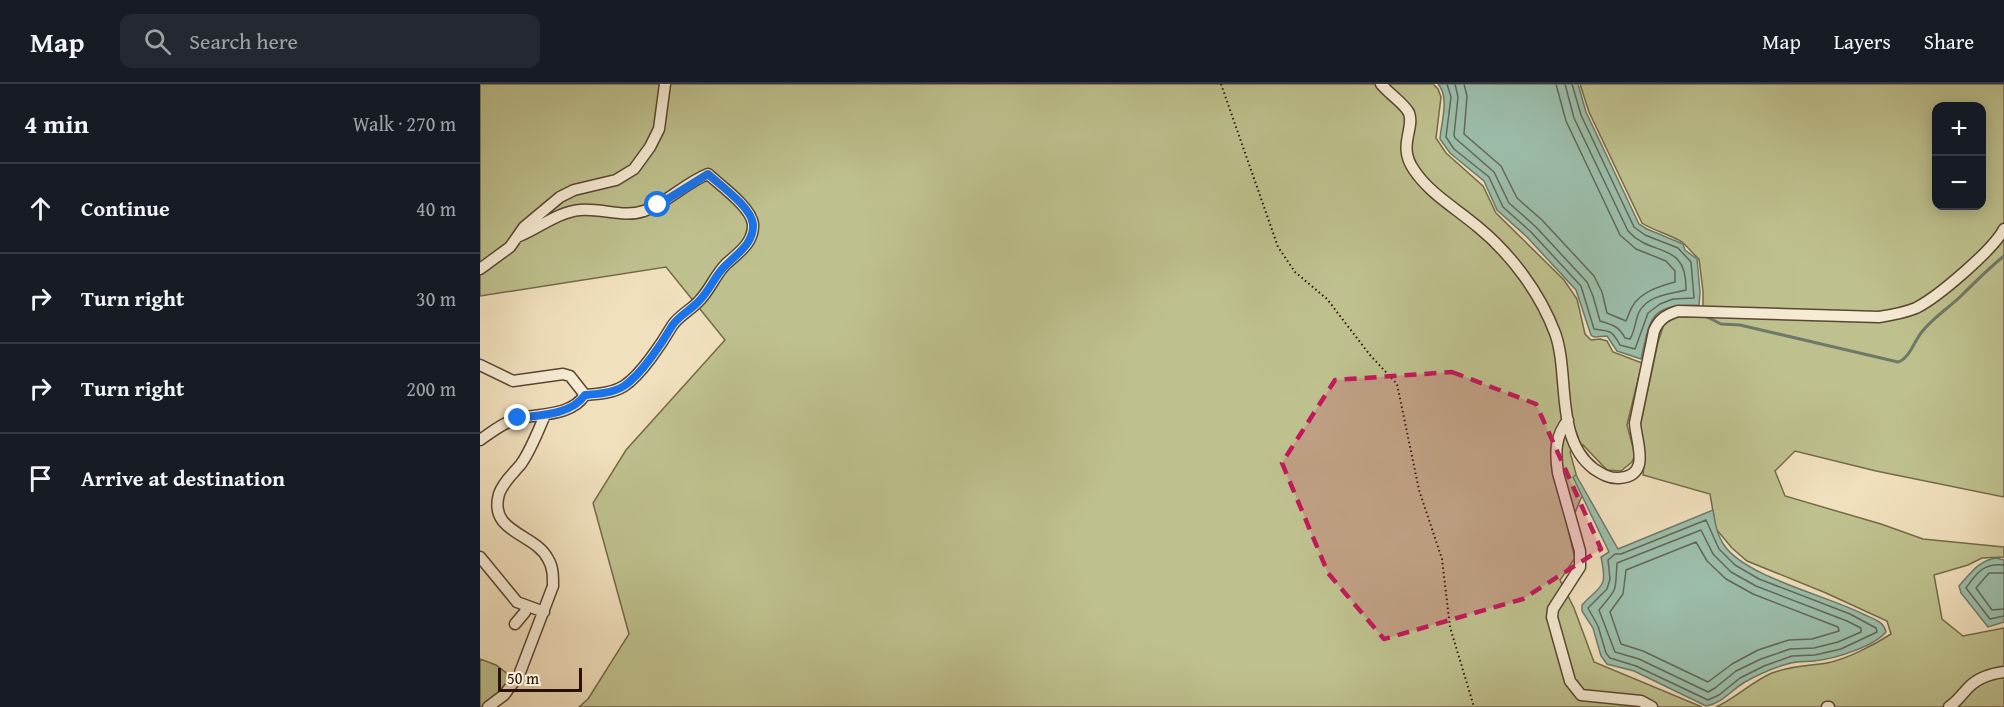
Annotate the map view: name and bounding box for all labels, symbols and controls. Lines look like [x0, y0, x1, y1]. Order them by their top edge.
search box [120, 14, 540, 68]
text: Map [30, 21, 84, 62]
icon: search [141, 25, 174, 58]
text: Search here [189, 25, 298, 57]
text: Map [1762, 26, 1801, 57]
text: Layers [1834, 26, 1891, 57]
text: Share [1924, 26, 1974, 57]
map controls [1932, 102, 1986, 210]
button: + [1932, 102, 1986, 156]
text: 4 min [24, 104, 89, 143]
text: Walk · 270 m [353, 109, 456, 138]
button: − [1932, 156, 1986, 210]
route start [644, 191, 670, 217]
icon: ahead [24, 192, 57, 225]
text: Continue [81, 192, 170, 224]
text: 40 m [416, 194, 456, 223]
icon: right [24, 282, 57, 315]
text: Turn right [81, 282, 184, 314]
text: 30 m [416, 284, 456, 313]
icon: right [24, 372, 57, 405]
text: Turn right [81, 372, 184, 404]
text: 200 m [406, 374, 456, 403]
route end [504, 404, 530, 430]
icon: arrive [24, 462, 57, 495]
text: Arrive at destination [81, 462, 285, 494]
scale bar [498, 665, 582, 692]
text: 50 m [507, 666, 539, 690]

